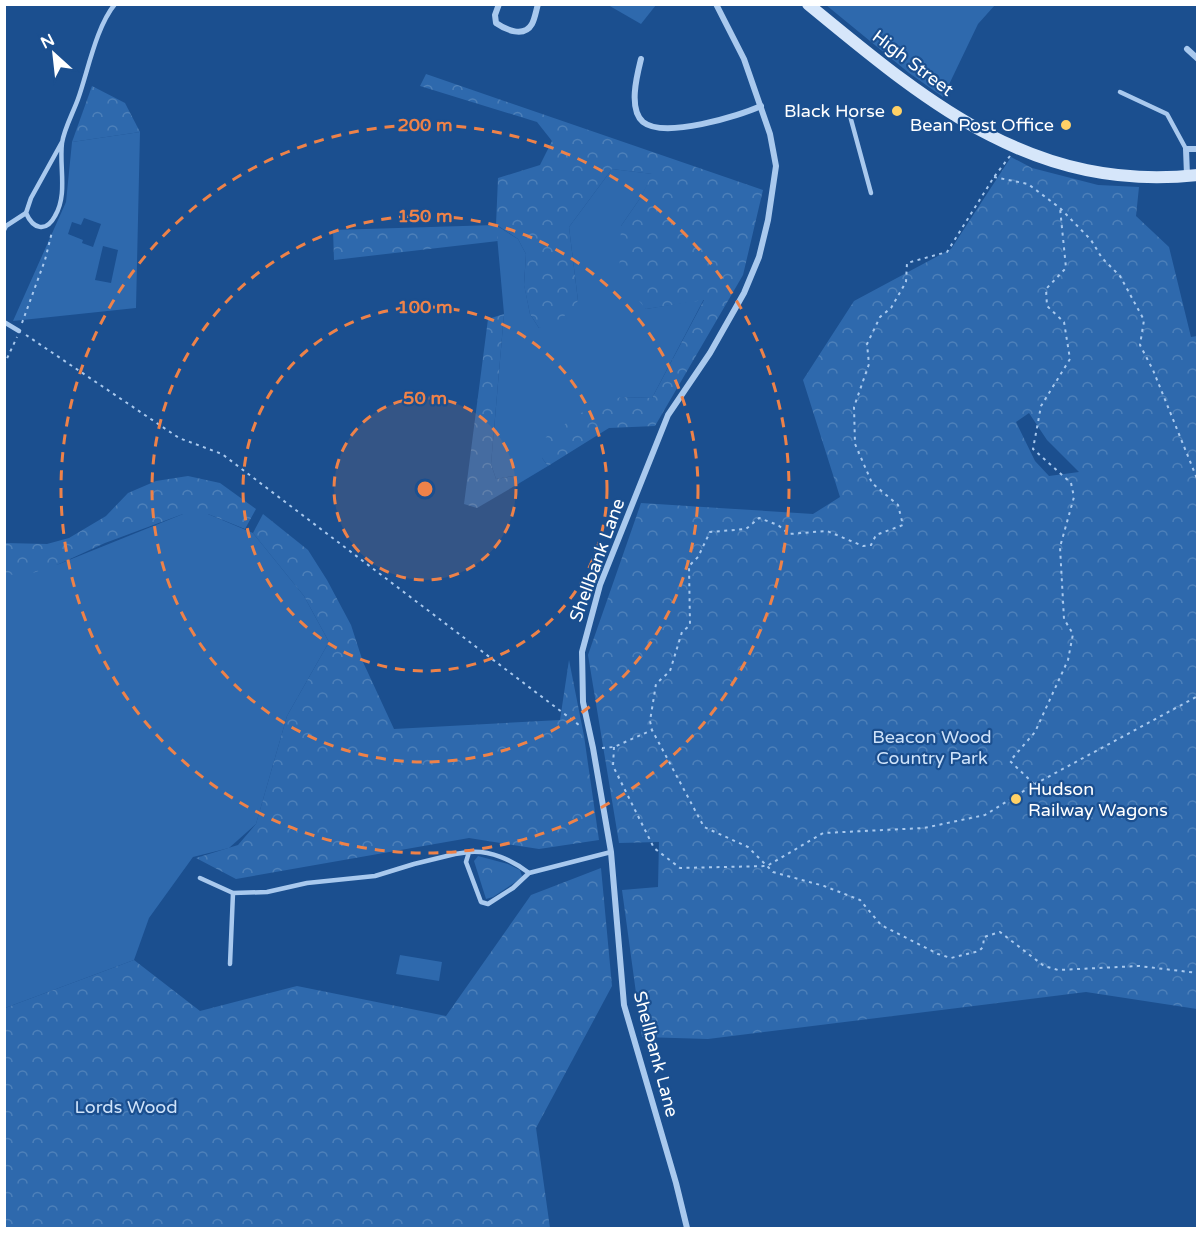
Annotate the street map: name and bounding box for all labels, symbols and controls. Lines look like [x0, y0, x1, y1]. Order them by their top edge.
north arrow [24, 24, 84, 84]
street label: High Street [868, 25, 958, 101]
text: N [37, 30, 58, 53]
place label: Black Horse [784, 100, 885, 122]
marker: Black Horse [890, 104, 904, 118]
text: 200 m [397, 114, 453, 136]
place label: Bean Post Office [910, 114, 1054, 136]
marker: Bean Post Office [1059, 118, 1073, 132]
text: 150 m [397, 205, 453, 227]
text: 100 m [397, 296, 453, 318]
text: 50 m [403, 387, 447, 409]
centre of rings [415, 479, 435, 499]
street label: Shellbank Lane [564, 495, 630, 625]
park label: Beacon Wood Country Park [872, 726, 992, 769]
place label: Hudson Railway Wagons [1028, 778, 1168, 821]
marker: Hudson Railway Wagons [1009, 792, 1023, 806]
street label: Shellbank Lane [629, 989, 683, 1119]
park label: Lords Wood [74, 1096, 178, 1118]

